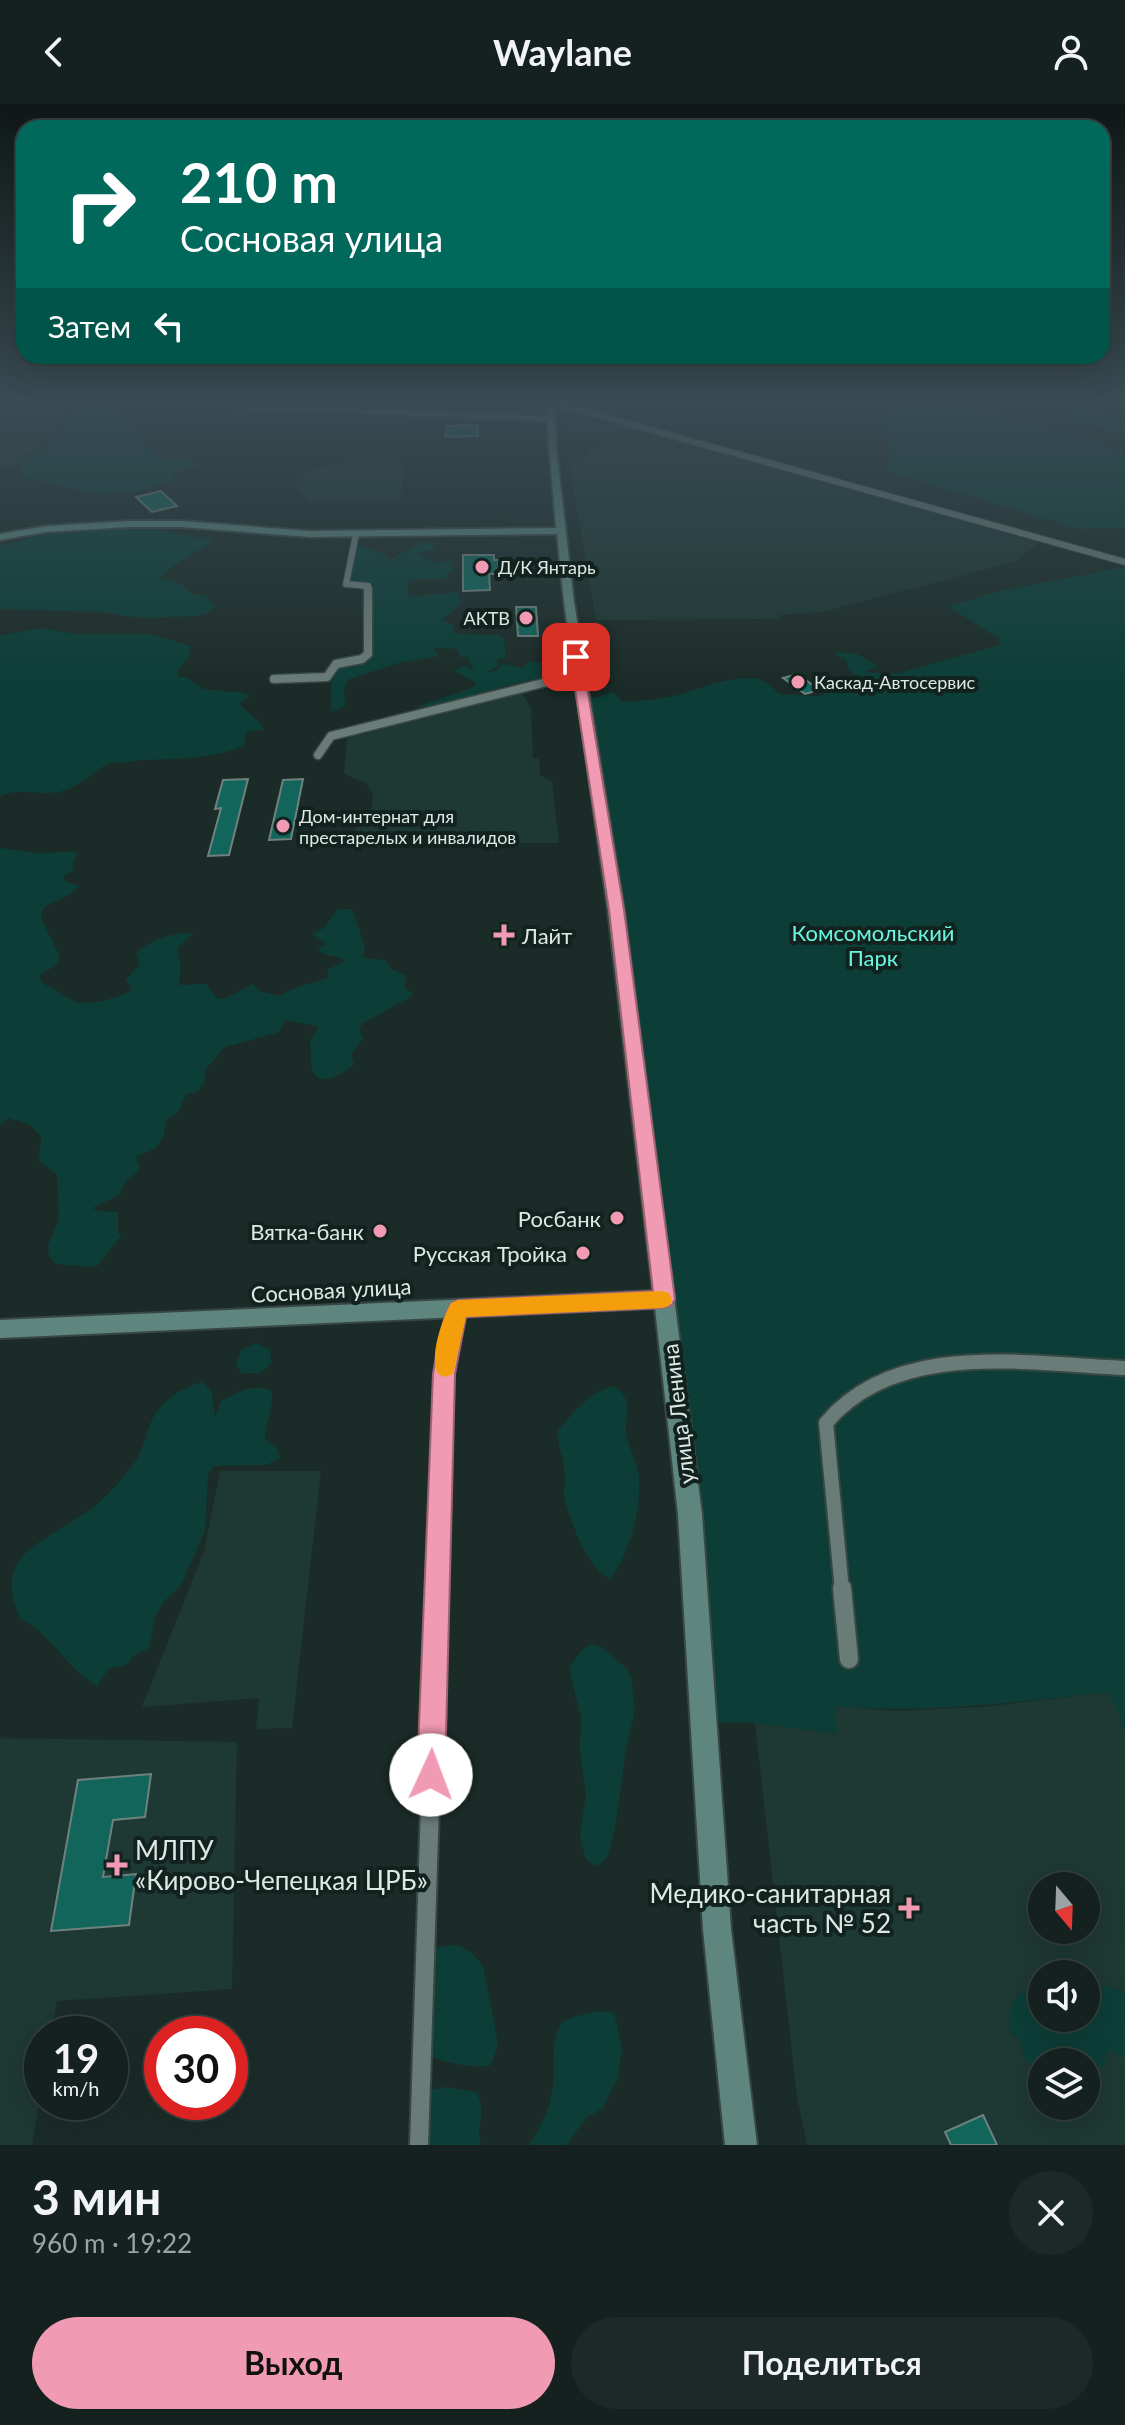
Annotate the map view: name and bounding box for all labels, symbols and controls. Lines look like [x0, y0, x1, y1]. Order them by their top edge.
icon: back [32, 30, 76, 74]
text: Waylane [493, 30, 632, 74]
icon: person [1049, 30, 1093, 74]
text: 210 m [180, 148, 338, 215]
icon: right [48, 152, 152, 256]
text: Сосновая улица [180, 216, 443, 260]
icon: left [147, 304, 191, 348]
text: Затем [48, 308, 131, 344]
place label: Д/К Янтарь [498, 556, 596, 578]
marker: Д/К Янтарь [473, 558, 491, 576]
place label: АКТВ [464, 607, 510, 629]
marker: АКТВ [517, 609, 535, 627]
pin [542, 623, 610, 691]
icon: arrive [554, 635, 598, 679]
place label: Каскад-Автосервис [814, 671, 976, 693]
marker: Каскад-Автосервис [789, 673, 807, 691]
place label: Дом-интернат для престарелых и инвалидов [299, 805, 516, 848]
marker: Дом-интернат для престарелых и инвалидов [274, 817, 292, 835]
park label: Комсомольский Парк [792, 919, 954, 971]
place label: Лайт [521, 922, 572, 949]
marker: Лайт [493, 924, 515, 946]
place label: Росбанк [518, 1205, 602, 1232]
marker: Росбанк [608, 1209, 626, 1227]
place label: Вятка-банк [250, 1218, 365, 1245]
marker: Вятка-банк [371, 1222, 389, 1240]
place label: Русская Тройка [413, 1240, 567, 1267]
marker: Русская Тройка [574, 1244, 592, 1262]
street label: Сосновая улица [250, 1272, 412, 1308]
street label: улица Ленина [656, 1342, 700, 1486]
position arrow [389, 1733, 473, 1817]
place label: МЛПУ «Кирово-Чепецкая ЦРБ» [135, 1834, 428, 1896]
marker: МЛПУ «Кирово-Чепецкая ЦРБ» [106, 1854, 128, 1876]
north arrow [1028, 1872, 1100, 1944]
map controls [1028, 1872, 1100, 2120]
place label: Медико-санитарная часть № 52 [649, 1877, 891, 1939]
marker: Медико-санитарная часть № 52 [898, 1897, 920, 1919]
button: sound [1028, 1960, 1100, 2032]
speed limit sign: 30 [144, 2016, 248, 2120]
text: 19 [53, 2034, 99, 2082]
button: layers [1028, 2048, 1100, 2120]
text: km/h [53, 2076, 99, 2100]
text: 3 мин [32, 2168, 161, 2225]
button: close [1009, 2171, 1093, 2255]
text: 960 m · 19:22 [32, 2227, 192, 2259]
button: Выход [32, 2317, 555, 2409]
button: Поделиться [571, 2317, 1093, 2409]

